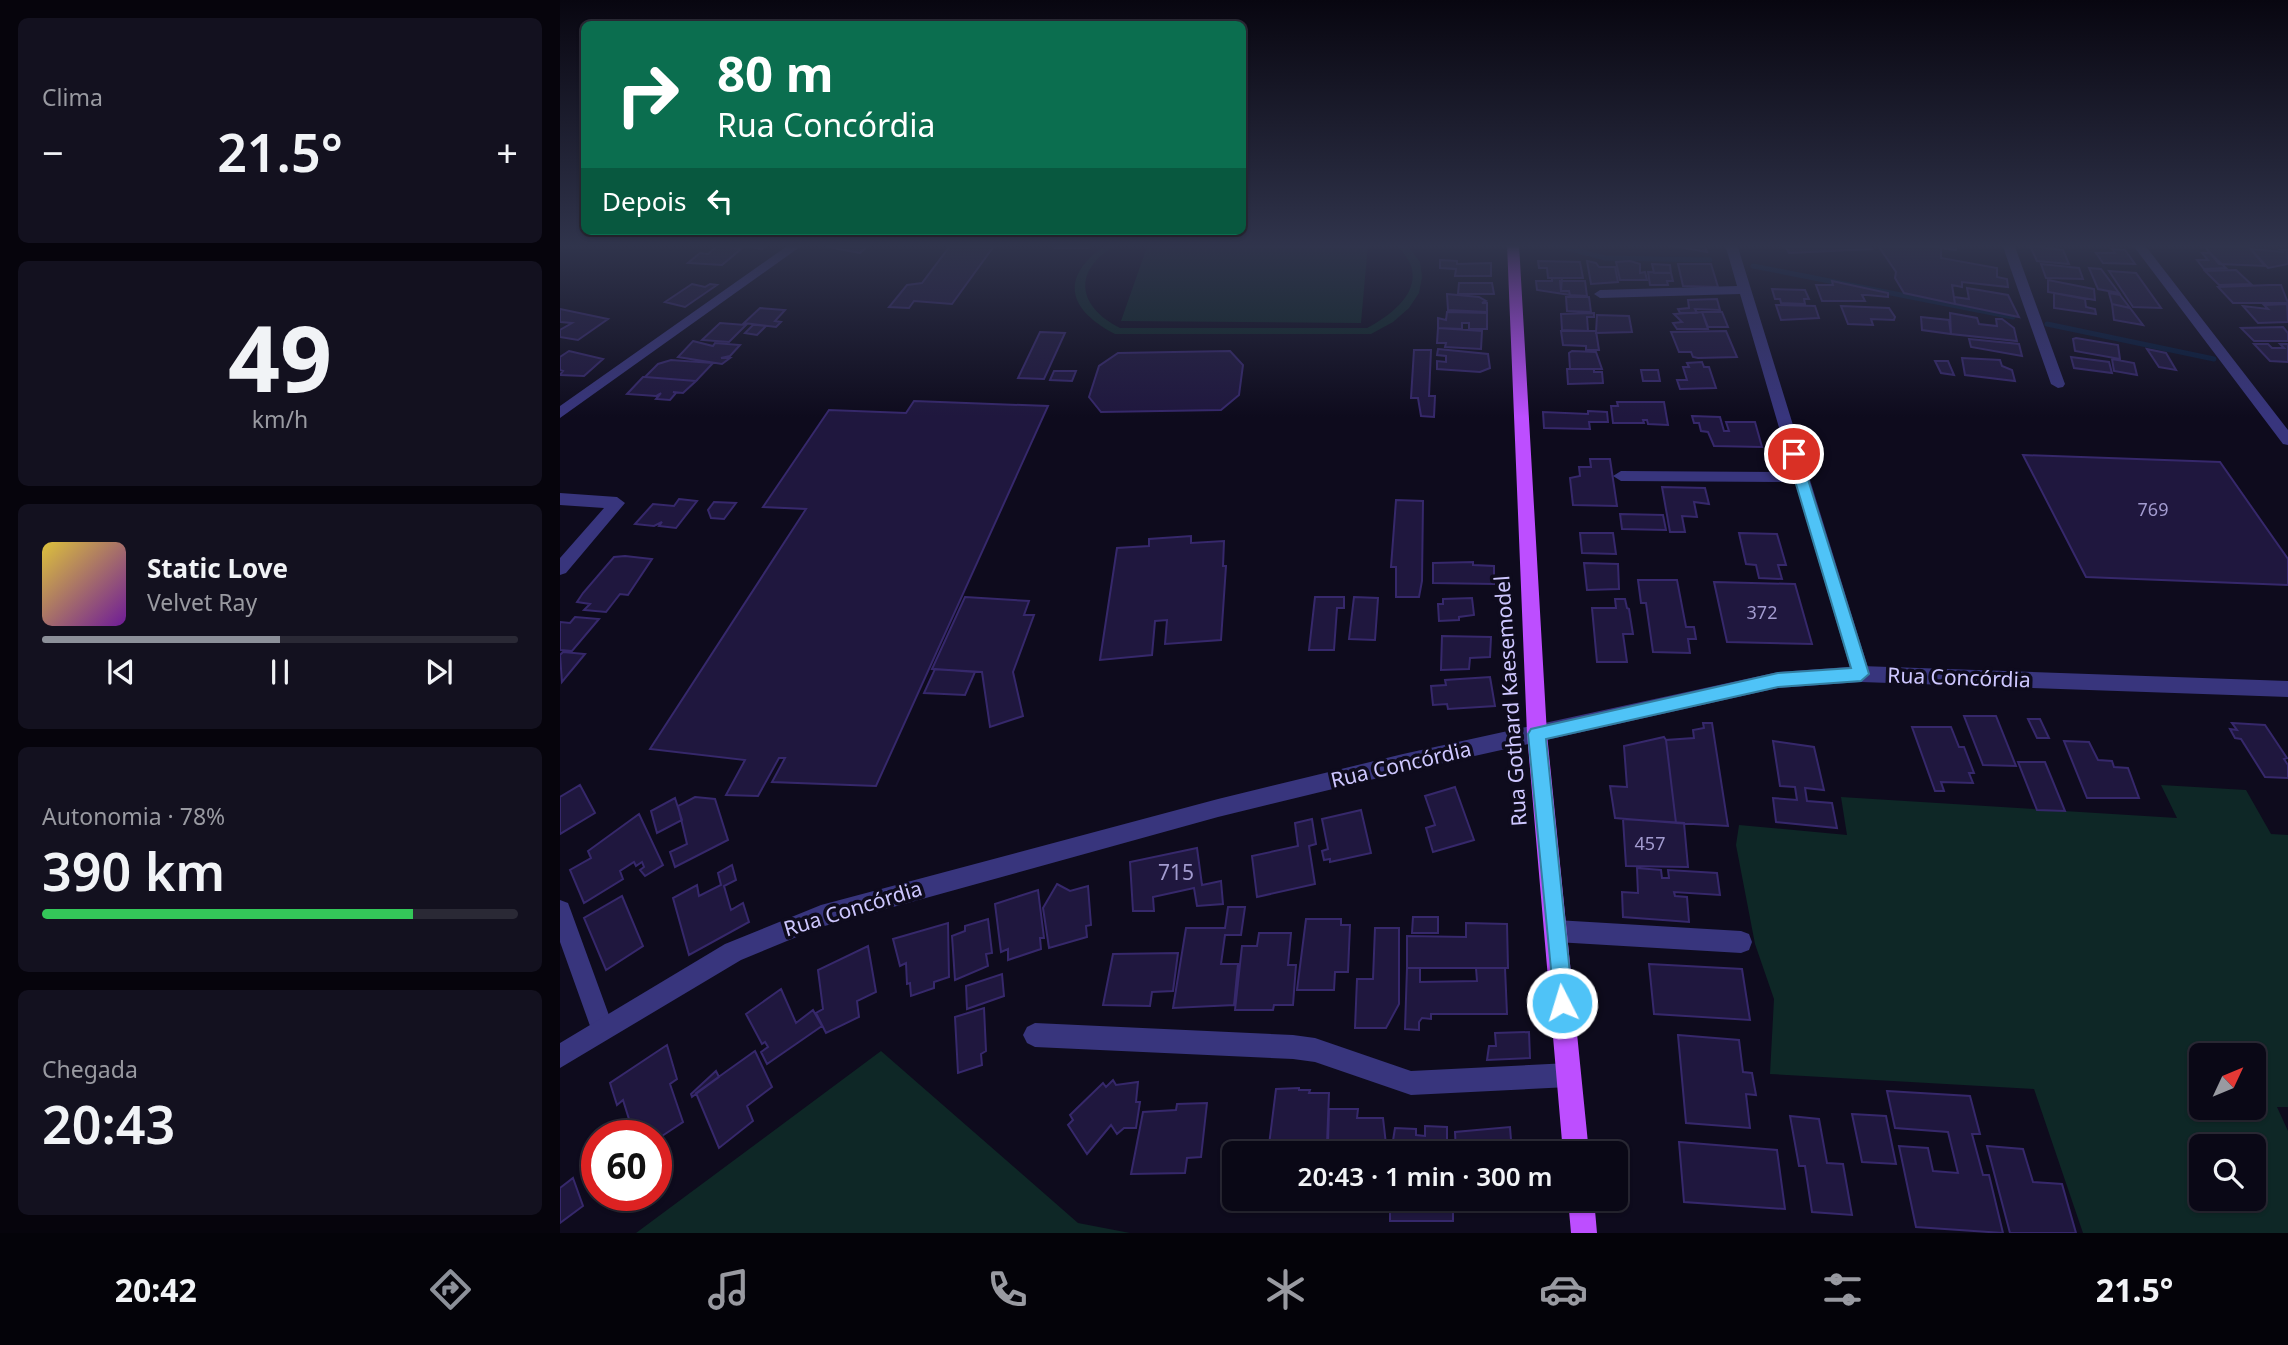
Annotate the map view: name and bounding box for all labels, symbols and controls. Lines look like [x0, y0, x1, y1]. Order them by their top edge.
text: 80 m [717, 40, 834, 106]
icon: right [602, 49, 693, 140]
text: Clima [42, 81, 103, 113]
text: Rua Concórdia [717, 103, 936, 146]
text: 21.5° [217, 116, 343, 187]
text: − [42, 126, 64, 178]
text: + [496, 126, 518, 178]
icon: left [701, 182, 739, 220]
text: Depois [602, 183, 687, 219]
text: 49 [228, 295, 332, 419]
text: km/h [252, 403, 308, 435]
pin [1764, 424, 1824, 484]
icon: arrive [1775, 435, 1813, 473]
house number: 769 [2138, 497, 2168, 521]
text: Static Love [147, 550, 288, 586]
street label: Rua Gothard Kaesemodel [1487, 575, 1533, 827]
text: Velvet Ray [147, 586, 257, 618]
house number: 372 [1747, 600, 1777, 624]
icon: previous [102, 653, 140, 691]
icon: pause [261, 653, 299, 691]
icon: next [420, 653, 458, 691]
street label: Rua Concórdia [1887, 661, 2031, 693]
street label: Rua Concórdia [1328, 734, 1474, 794]
text: Autonomia · 78% [42, 800, 225, 832]
house number: 457 [1635, 831, 1665, 855]
text: 390 km [42, 835, 225, 906]
house number: 715 [1158, 858, 1194, 886]
street label: Rua Concórdia [780, 874, 925, 942]
position arrow [1525, 966, 1599, 1040]
north arrow [2189, 1043, 2266, 1120]
map controls [2189, 1043, 2266, 1211]
text: Chegada [42, 1053, 138, 1085]
text: 20:43 [42, 1088, 175, 1159]
speed limit sign: 60 [581, 1120, 672, 1211]
button: search [2189, 1134, 2266, 1211]
text: 20:43 · 1 min · 300 m [1298, 1158, 1552, 1194]
icon: directions [426, 1265, 475, 1314]
icon: music [704, 1265, 753, 1314]
icon: phone [983, 1265, 1032, 1314]
icon: climate [1261, 1265, 1310, 1314]
icon: car [1539, 1265, 1588, 1314]
icon: filters [1818, 1265, 1867, 1314]
text: 20:42 [115, 1268, 197, 1311]
text: 21.5° [2096, 1268, 2173, 1311]

